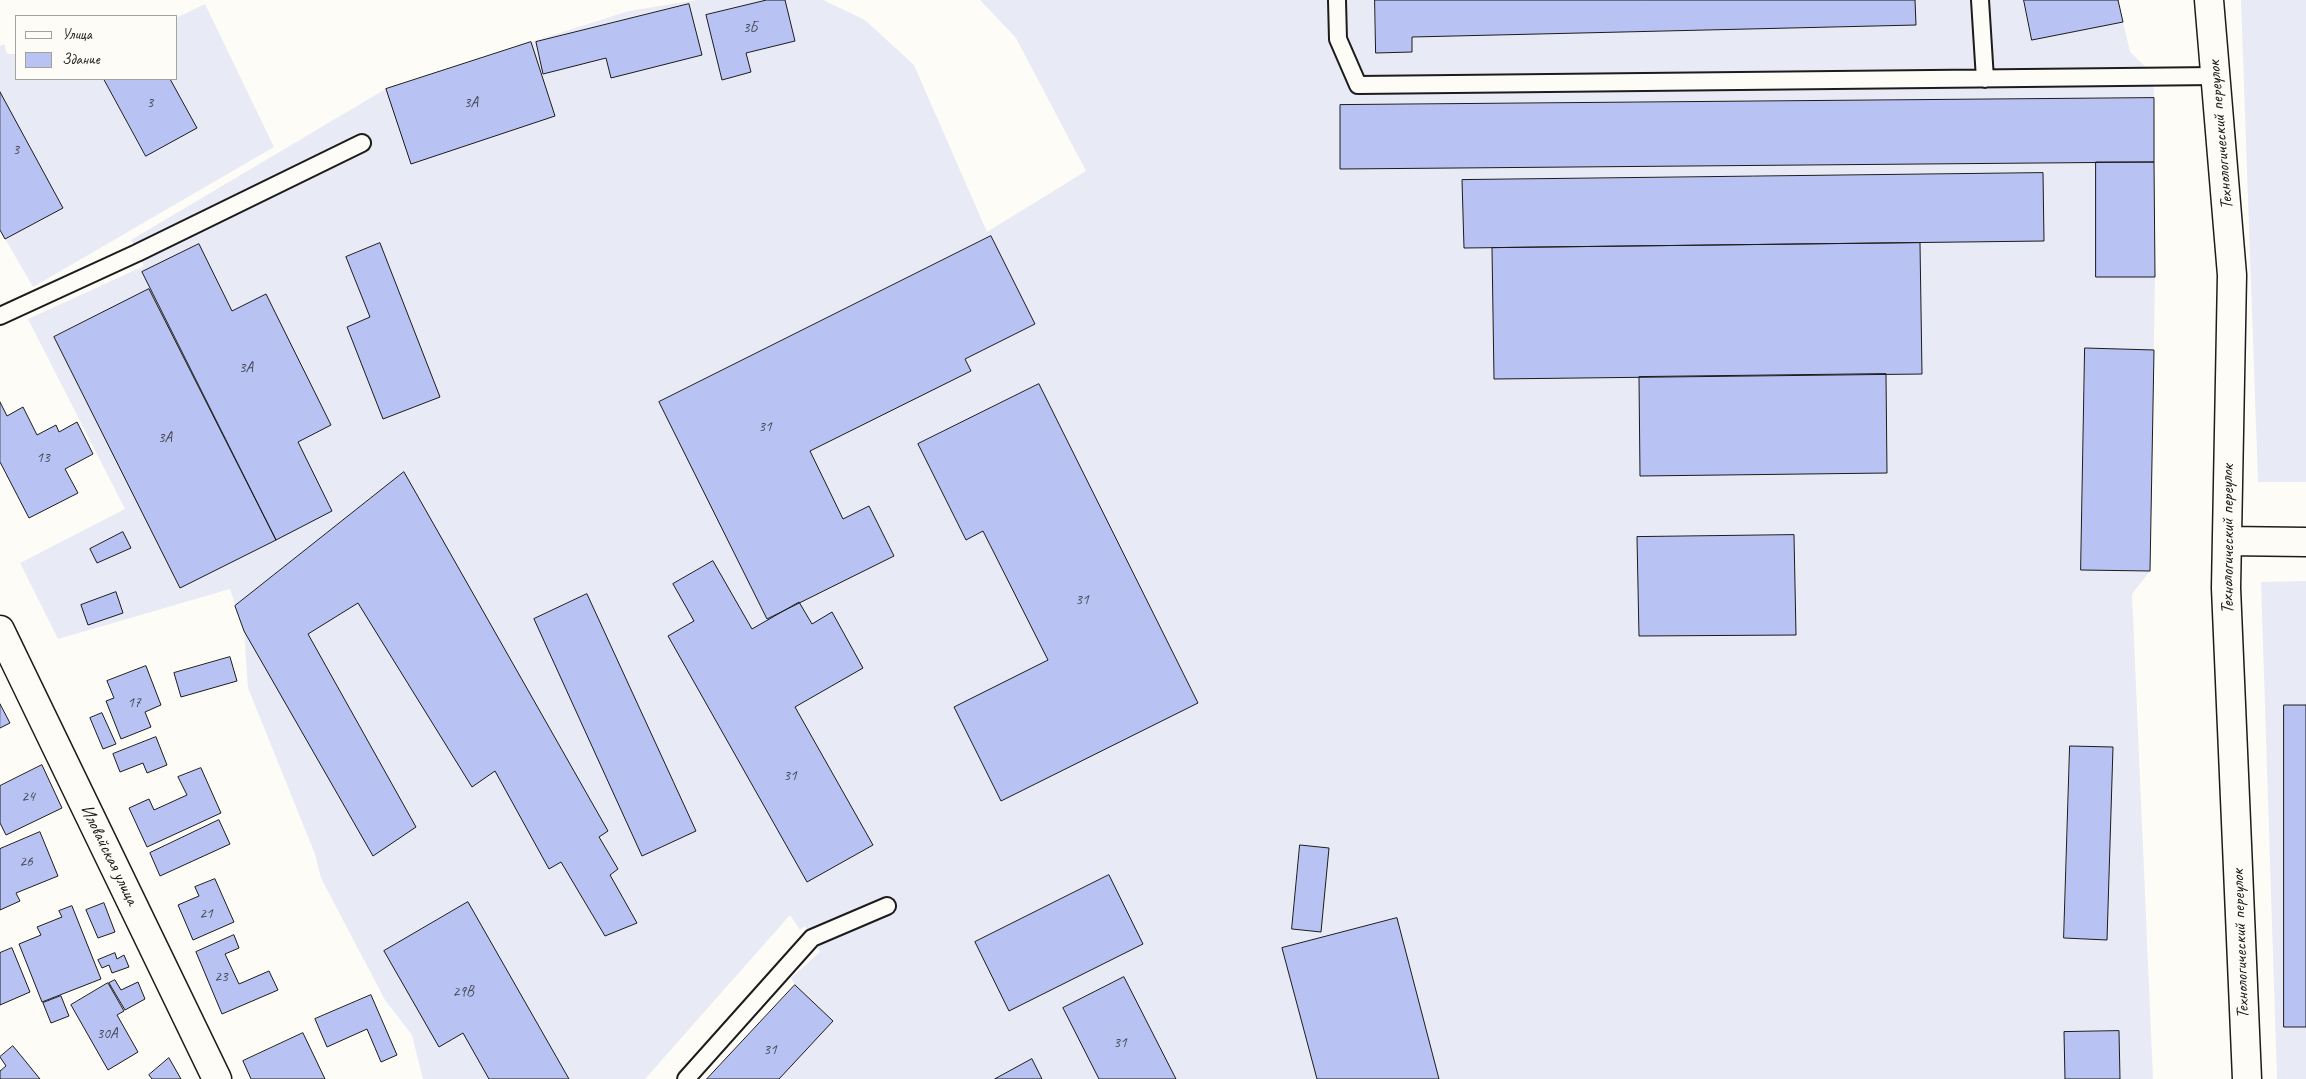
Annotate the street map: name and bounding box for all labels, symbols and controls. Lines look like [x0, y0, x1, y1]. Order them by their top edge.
legend [15, 15, 178, 80]
house number: 3Б [743, 19, 757, 37]
text: Улица [62, 25, 92, 44]
text: Здание [62, 50, 100, 69]
street label: Технологический переулок [2204, 60, 2238, 210]
house number: 3 [147, 94, 153, 112]
house number: 3А [464, 94, 478, 112]
house number: 3 [13, 141, 19, 159]
house number: 3А [239, 359, 253, 377]
house number: 31 [758, 418, 772, 436]
house number: 3А [158, 429, 172, 447]
house number: 13 [36, 449, 50, 467]
street label: Технологический переулок [2217, 464, 2239, 614]
house number: 31 [1075, 591, 1089, 609]
house number: 17 [127, 694, 141, 712]
house number: 31 [783, 767, 797, 785]
house number: 24 [21, 788, 35, 806]
street label: Иловайская улица [75, 801, 143, 909]
house number: 26 [19, 853, 33, 871]
street label: Технологический переулок [2228, 869, 2254, 1019]
house number: 21 [199, 905, 213, 923]
house number: 23 [214, 968, 228, 986]
house number: 29В [452, 983, 474, 1001]
house number: 30А [96, 1025, 118, 1043]
house number: 31 [1113, 1034, 1127, 1052]
house number: 31 [763, 1041, 777, 1059]

